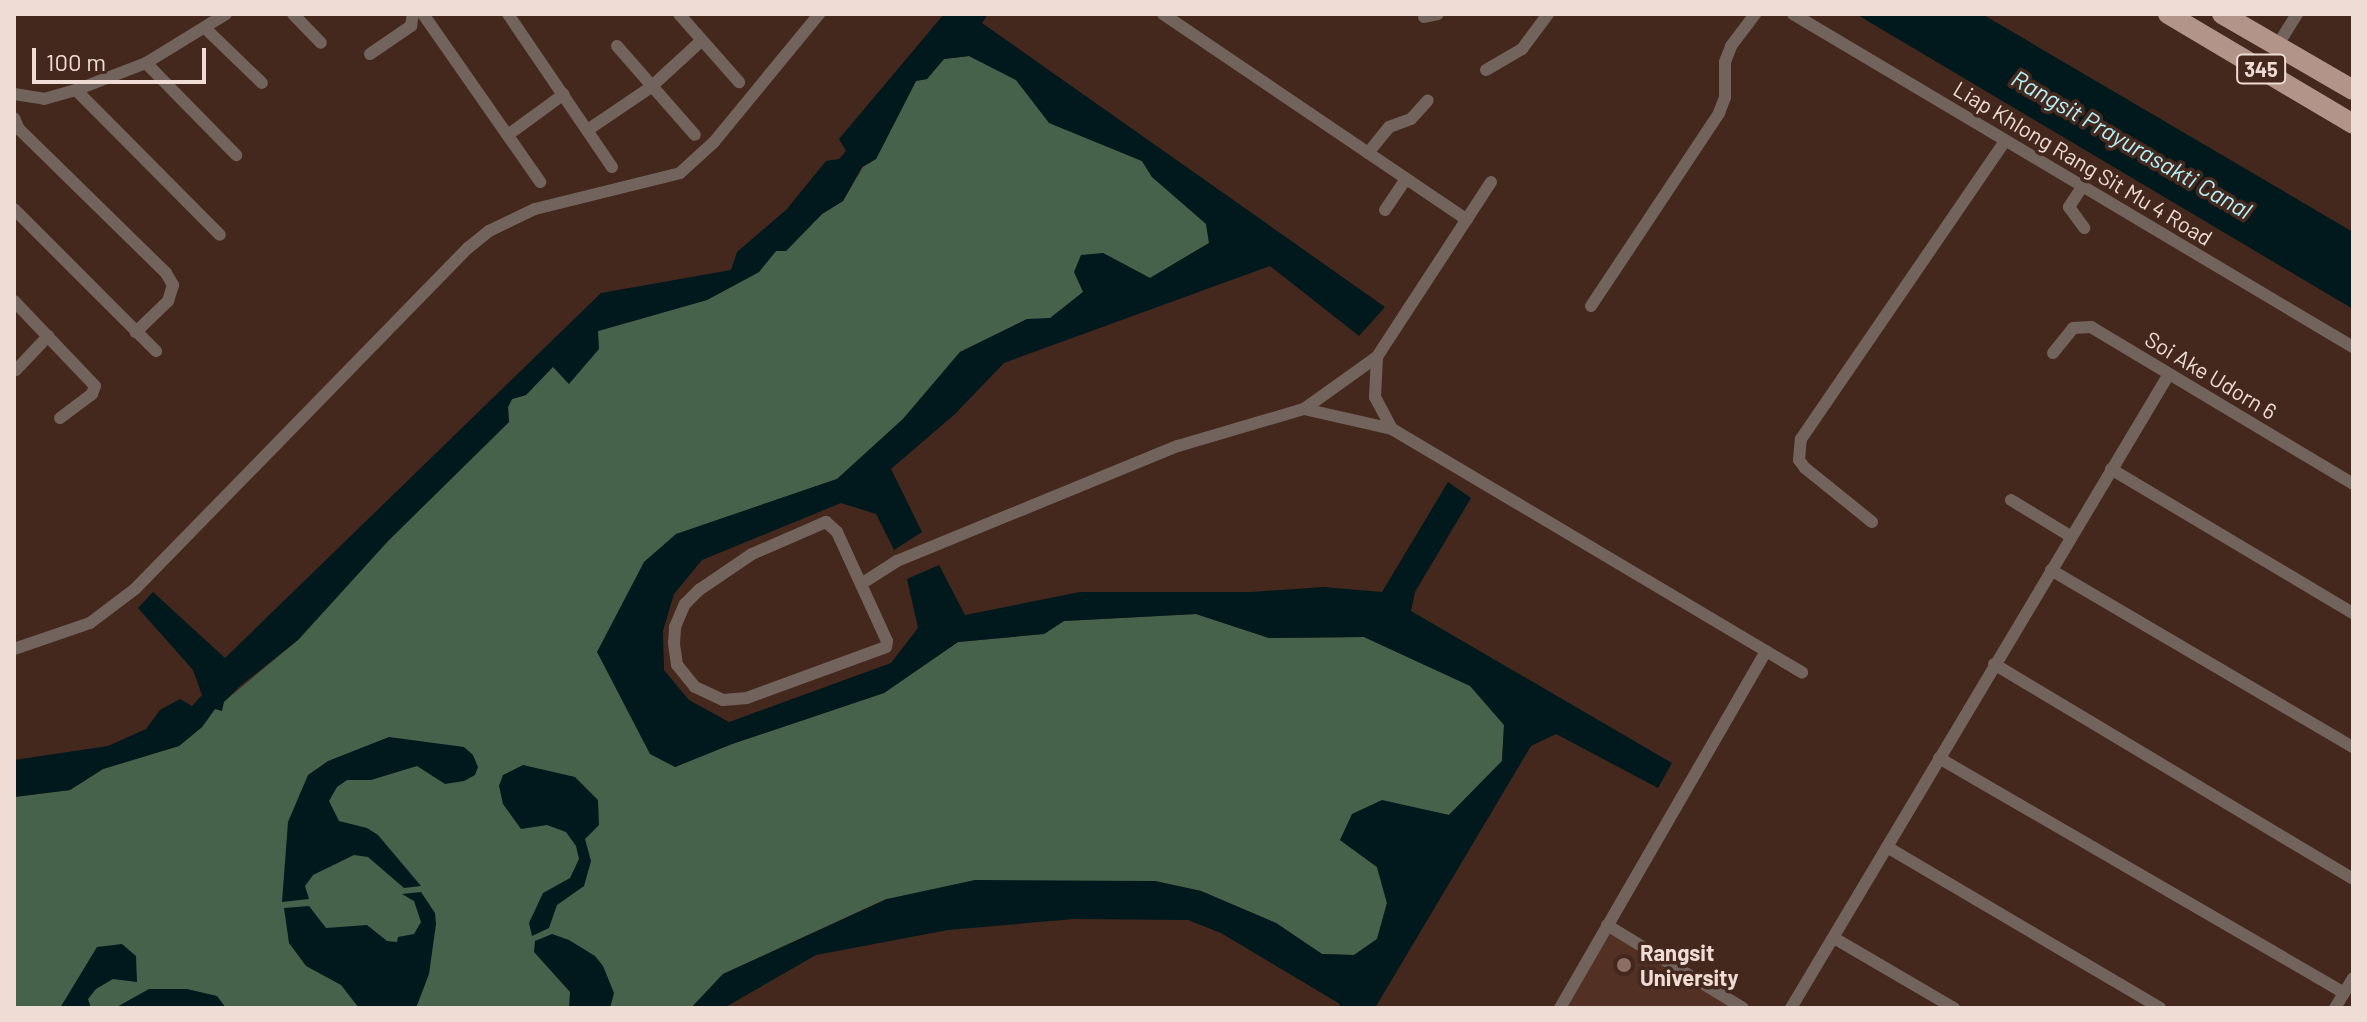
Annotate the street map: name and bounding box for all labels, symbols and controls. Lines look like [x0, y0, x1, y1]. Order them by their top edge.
scale bar [36, 32, 210, 82]
text: 100 m [46, 47, 106, 76]
road number: 345 [2235, 53, 2287, 85]
water label: Rangsit Prayurasakti Canal [2007, 63, 2257, 225]
street label: Liap Khlong Rang Sit Mu 4 Road [1949, 75, 2217, 251]
street label: Soi Ake Udorn 6 [2140, 325, 2282, 425]
place label: Rangsit University [1640, 939, 1739, 990]
marker: Rangsit University [1615, 956, 1633, 974]

